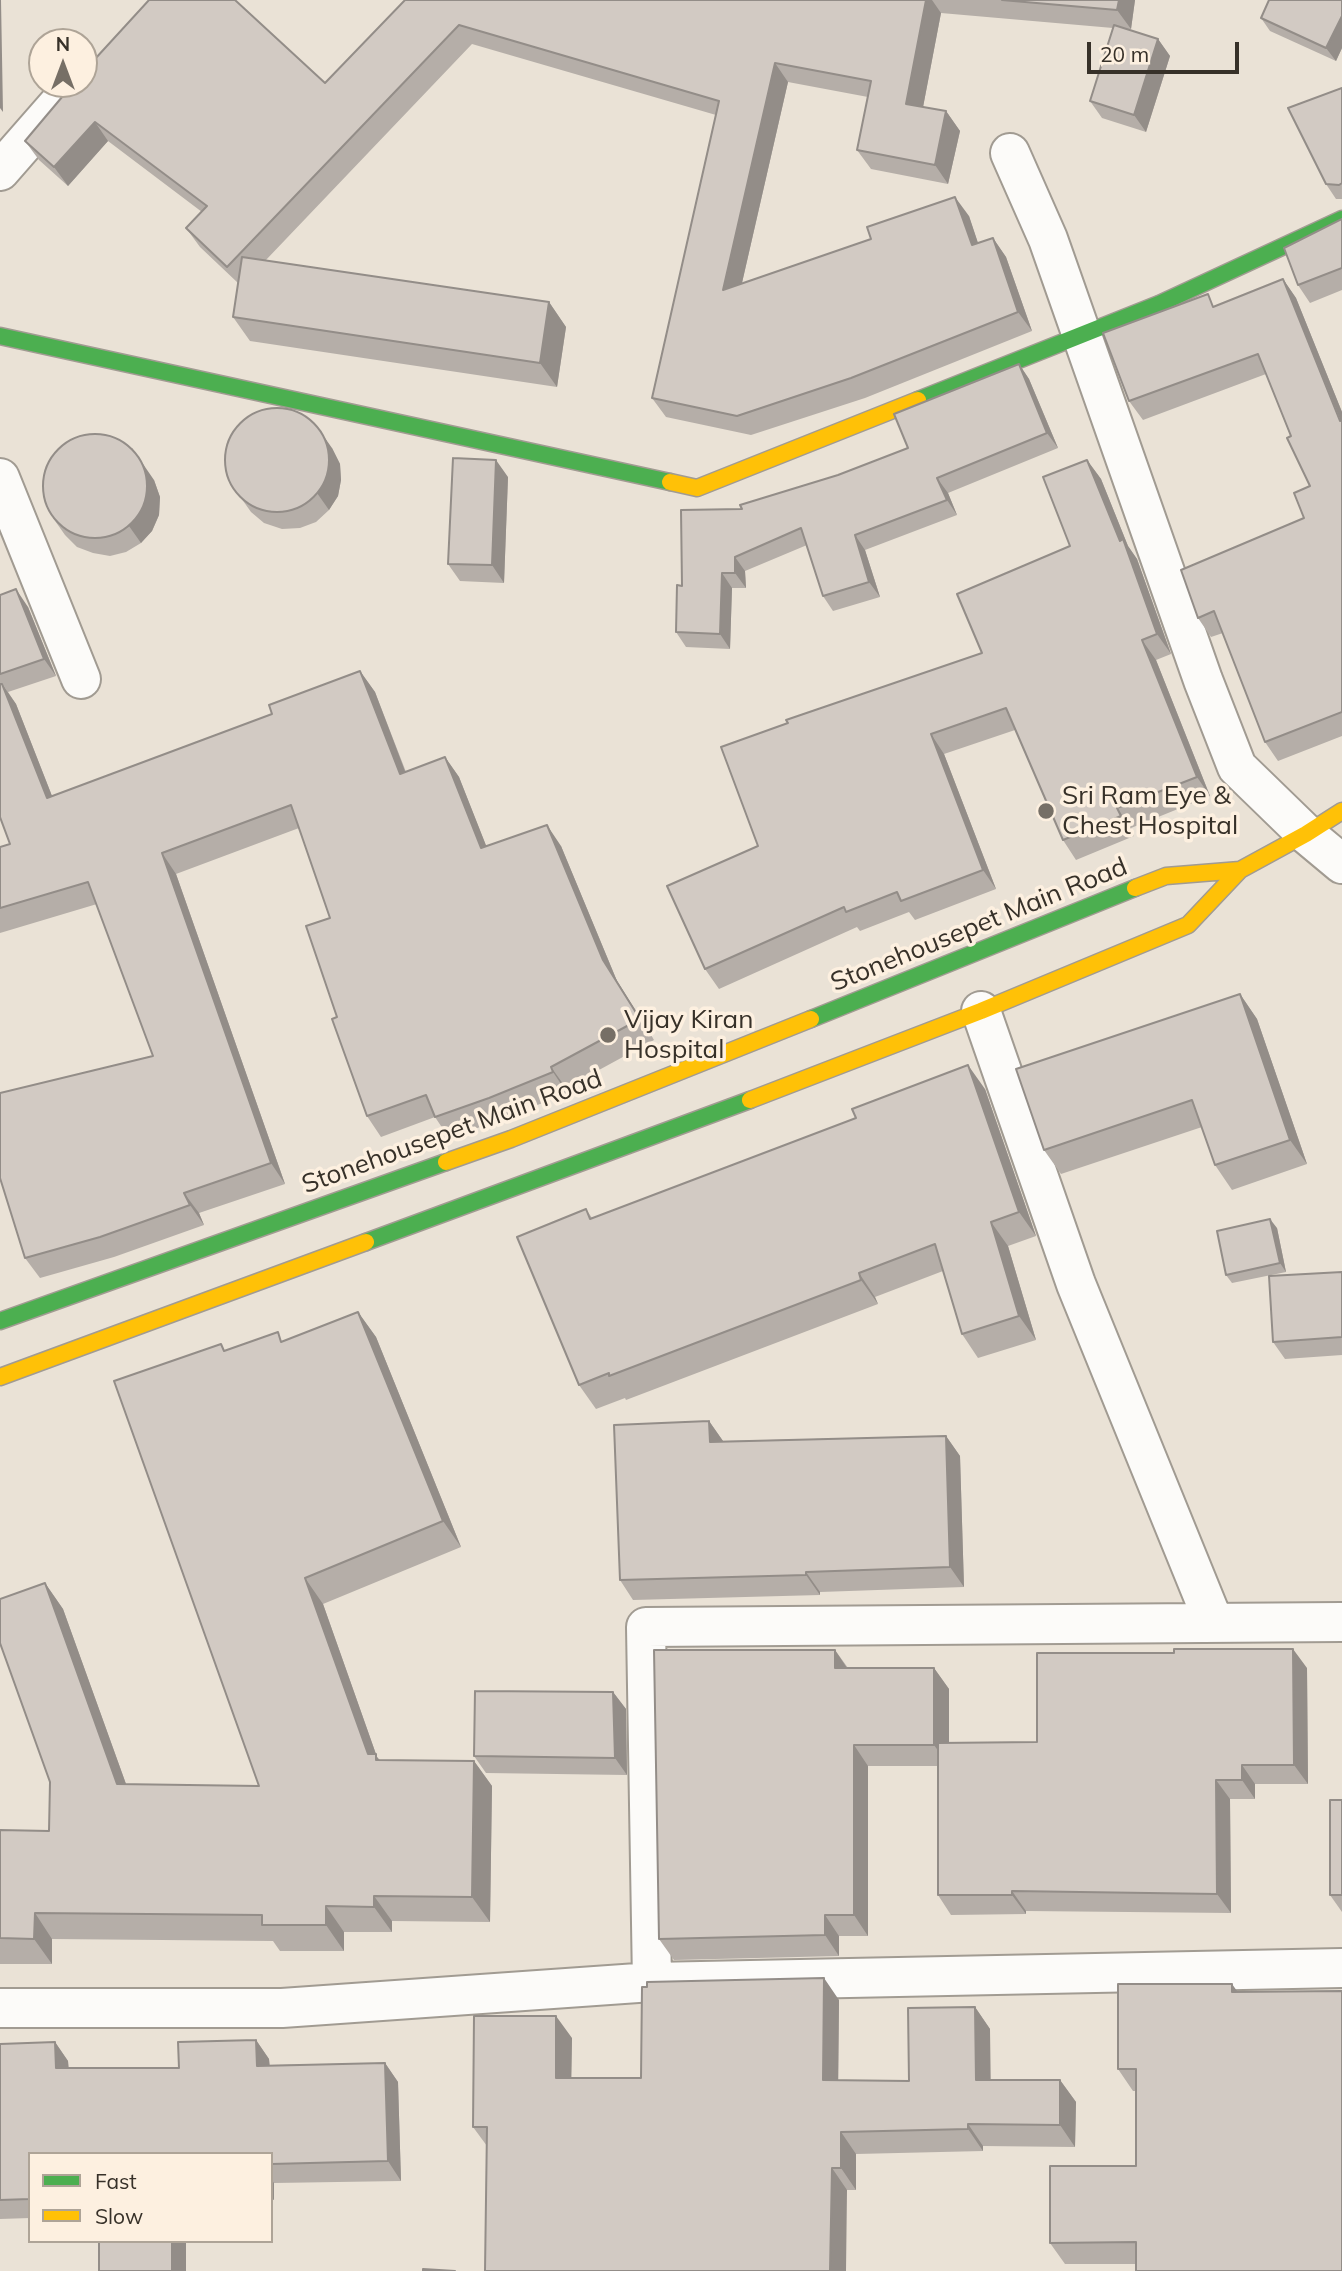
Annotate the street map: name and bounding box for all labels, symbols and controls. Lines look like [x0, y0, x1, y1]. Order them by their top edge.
north arrow [28, 28, 98, 98]
scale bar [1090, 28, 1242, 72]
text: N [56, 32, 70, 56]
text: 20 m [1100, 41, 1149, 67]
place label: Sri Ram Eye & Chest Hospital [1062, 780, 1238, 842]
marker: Sri Ram Eye & Chest Hospital [1036, 801, 1056, 821]
street label: Stonehousepet Main Road [826, 851, 1132, 999]
place label: Vijay Kiran Hospital [624, 1004, 753, 1066]
marker: Vijay Kiran Hospital [598, 1025, 618, 1045]
street label: Stonehousepet Main Road [298, 1063, 606, 1201]
legend [28, 2152, 273, 2243]
text: Fast [95, 2168, 137, 2194]
text: Slow [95, 2203, 143, 2229]

